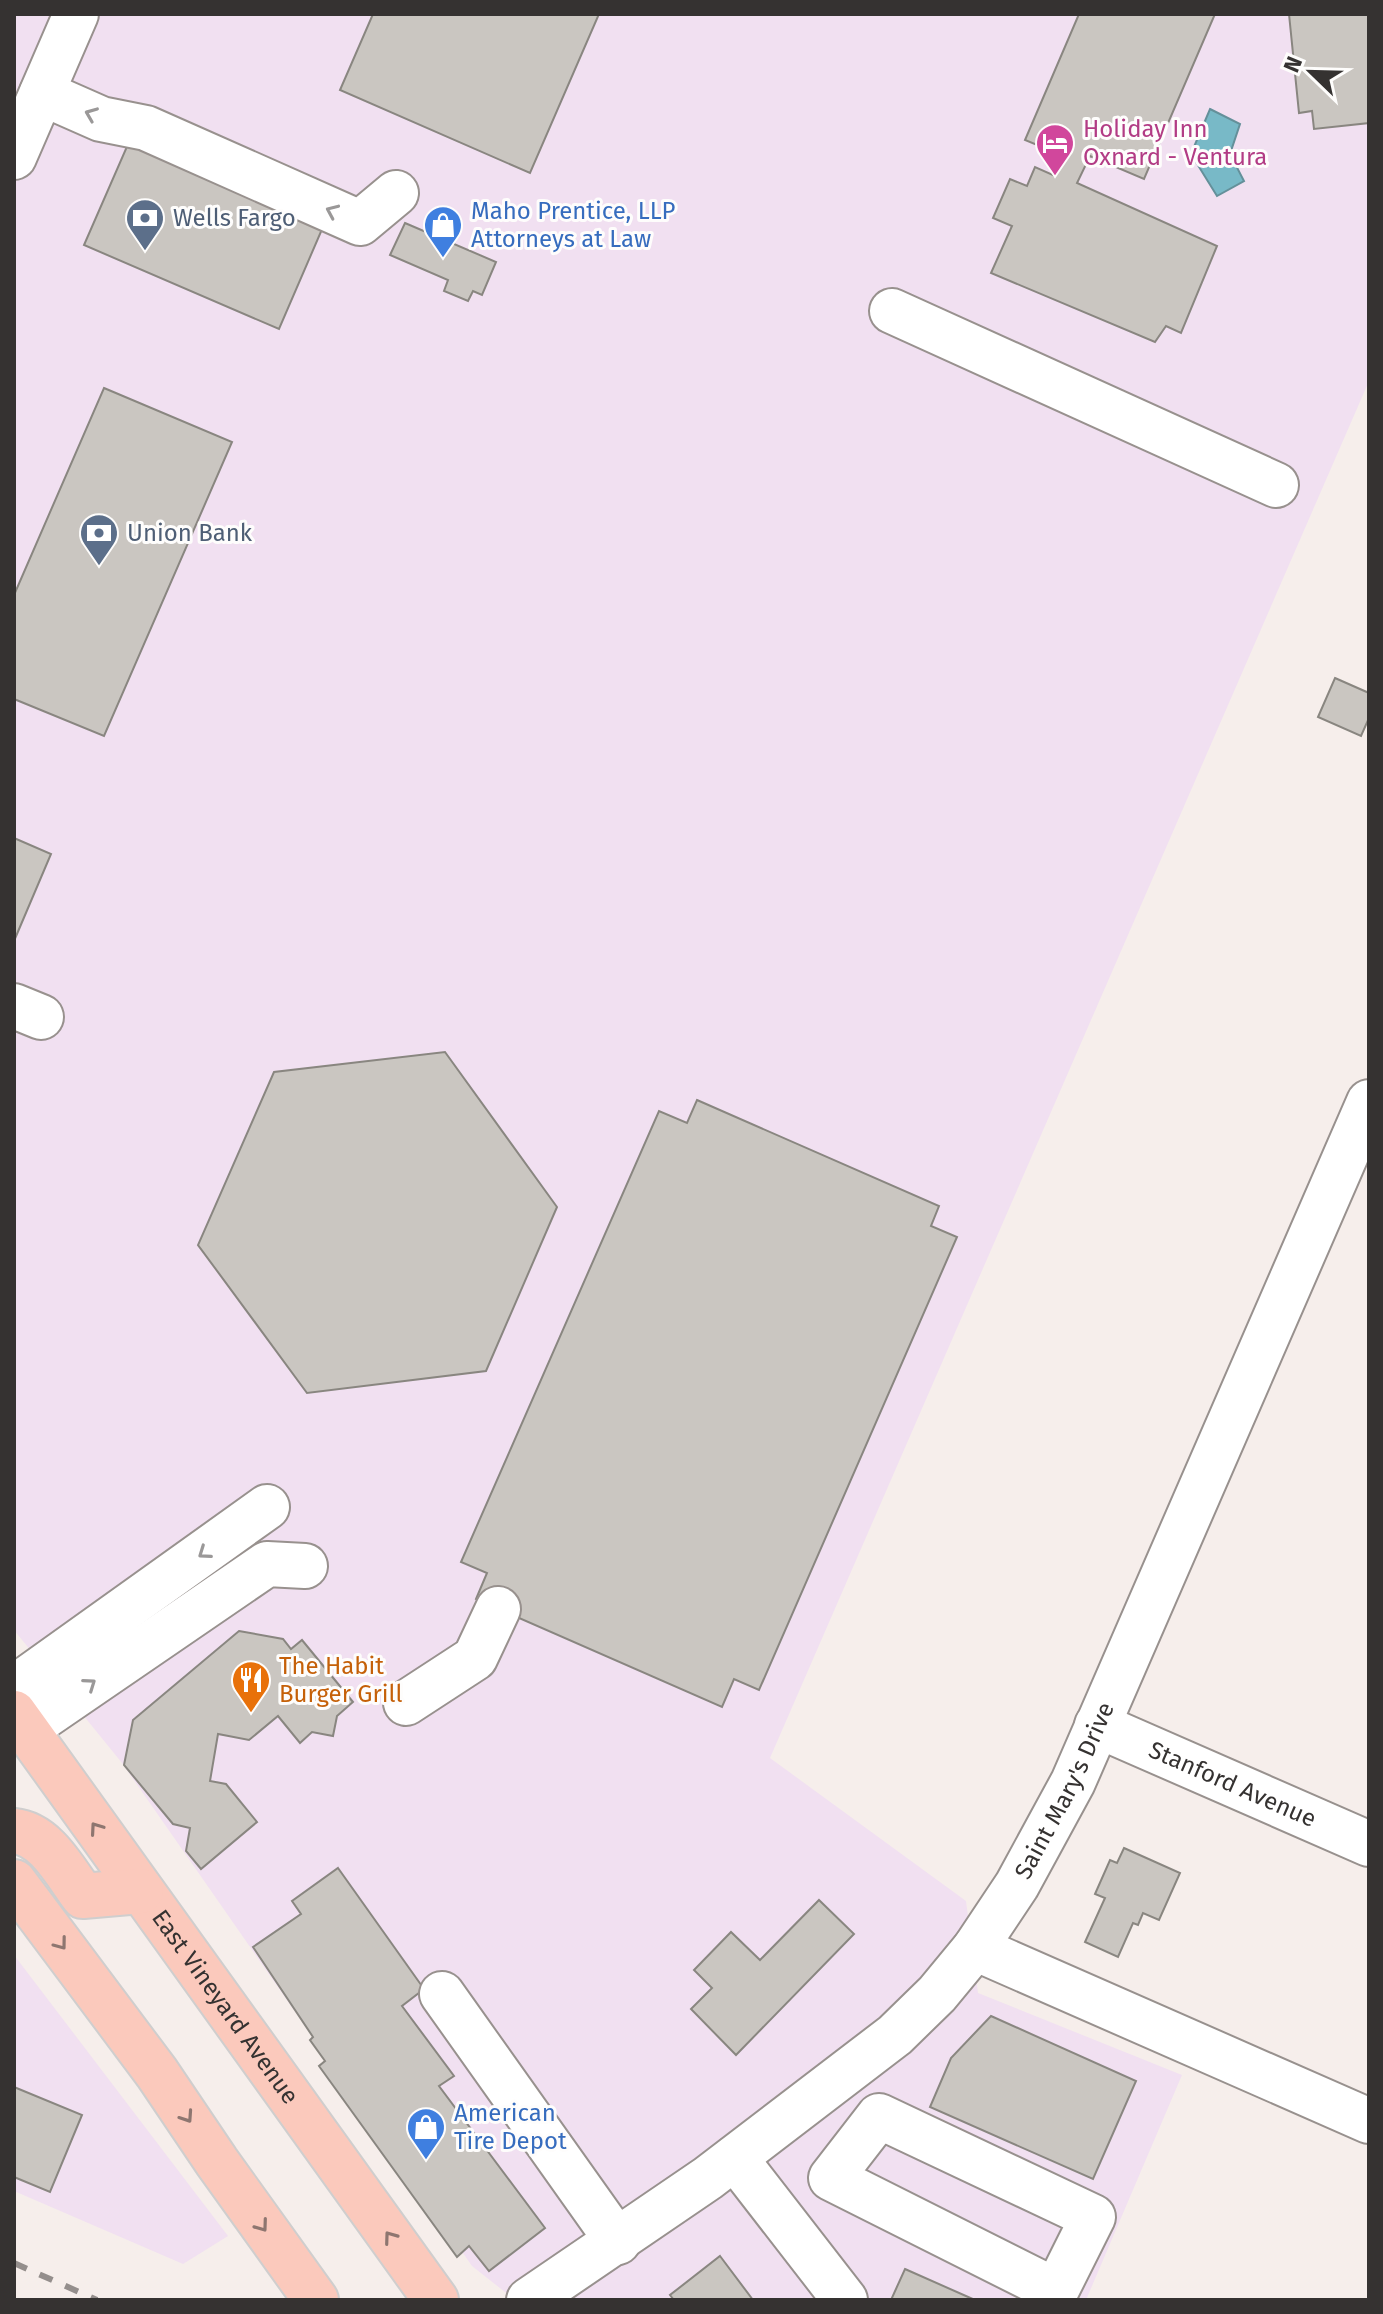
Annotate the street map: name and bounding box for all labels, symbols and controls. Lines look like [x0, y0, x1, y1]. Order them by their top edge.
north arrow [1271, 32, 1351, 112]
text: N [1278, 52, 1308, 76]
one-way arrow [85, 108, 99, 124]
place label: Holiday Inn Oxnard - Ventura [1083, 115, 1267, 171]
hotel icon: Holiday Inn Oxnard - Ventura [1034, 122, 1076, 177]
bank icon: Wells Fargo [124, 197, 166, 252]
place label: Maho Prentice, LLP Attorneys at Law [471, 197, 676, 253]
place label: Wells Fargo [173, 204, 296, 232]
shop icon: Maho Prentice, LLP Attorneys at Law [422, 204, 464, 259]
one-way arrow [325, 205, 340, 221]
bank icon: Union Bank [78, 512, 120, 567]
place label: Union Bank [127, 519, 253, 547]
one-way arrow [198, 1543, 213, 1558]
place label: The Habit Burger Grill [279, 1652, 403, 1708]
restaurant icon: The Habit Burger Grill [230, 1659, 272, 1714]
one-way arrow [81, 1679, 95, 1694]
street label: Saint Mary's Drive [1009, 1698, 1120, 1884]
street label: Stanford Avenue [1145, 1736, 1320, 1833]
one-way arrow [91, 1822, 106, 1836]
street label: East Vineyard Avenue [146, 1904, 304, 2109]
one-way arrow [51, 1935, 65, 1950]
place label: American Tire Depot [454, 2099, 567, 2155]
shop icon: American Tire Depot [405, 2106, 447, 2161]
one-way arrow [177, 2109, 192, 2123]
one-way arrow [253, 2217, 267, 2231]
one-way arrow [385, 2231, 400, 2245]

